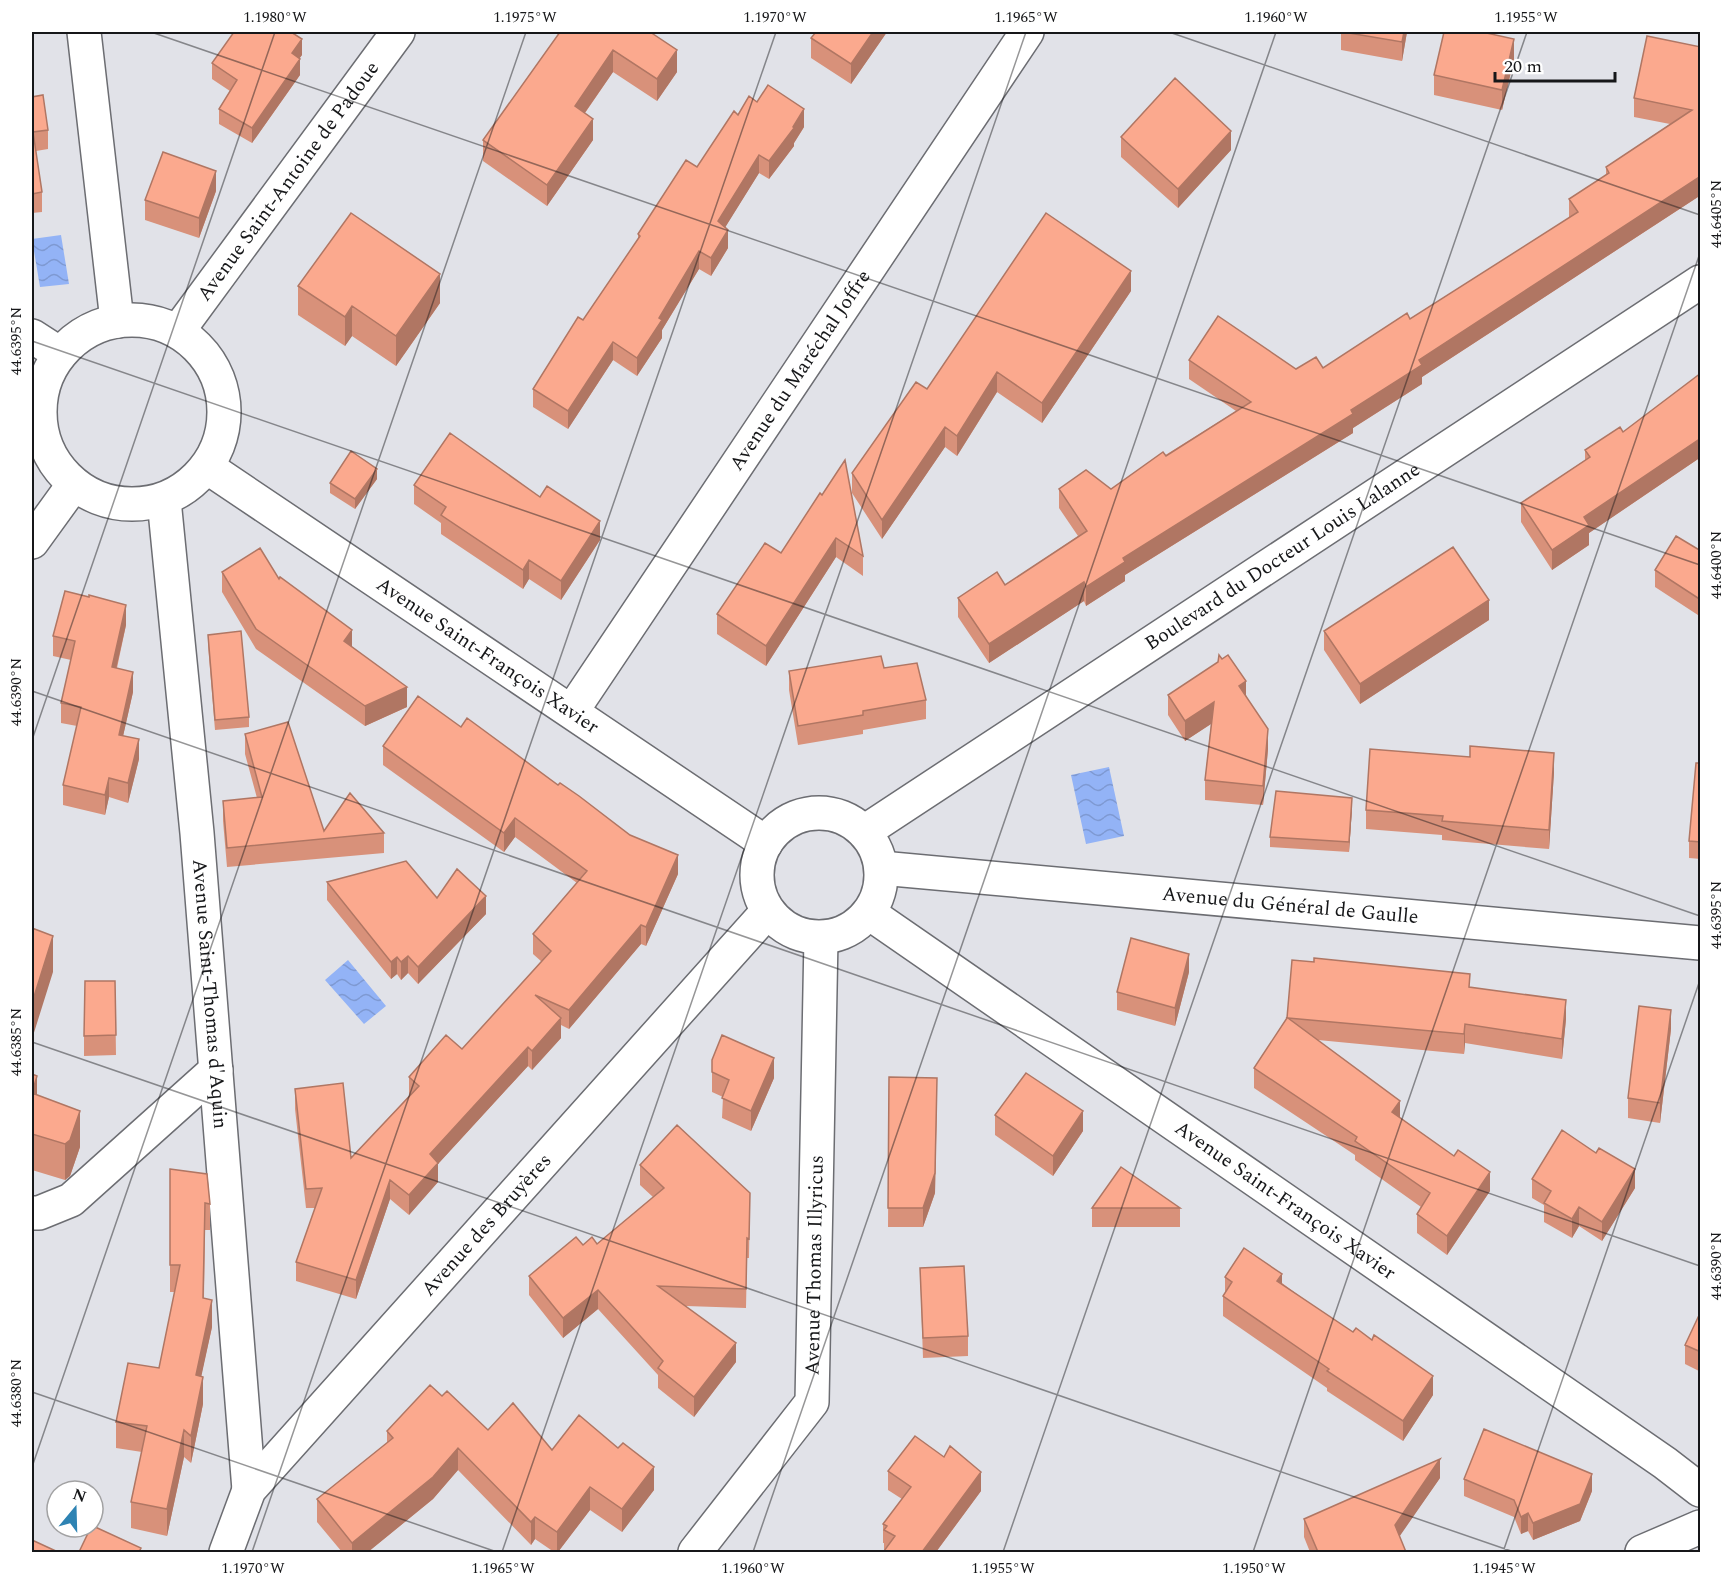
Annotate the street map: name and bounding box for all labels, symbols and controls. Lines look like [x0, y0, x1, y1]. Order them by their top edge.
text: 1.1980°W [243, 6, 307, 29]
text: 1.1975°W [493, 6, 557, 29]
text: 1.1970°W [743, 6, 807, 29]
text: 1.1965°W [994, 6, 1058, 29]
text: 1.1960°W [1244, 6, 1308, 29]
text: 1.1955°W [1494, 6, 1558, 29]
scale bar [1495, 45, 1615, 83]
text: 20 m [1504, 53, 1542, 80]
street label: Avenue Saint-Antoine de Padoue [190, 55, 387, 307]
text: 44.6405°N [1705, 180, 1728, 248]
street label: Avenue du Maréchal Joffre [722, 264, 878, 477]
text: 44.6395°N [5, 307, 28, 375]
street label: Boulevard du Docteur Louis Lalanne [1139, 455, 1426, 658]
text: 44.6400°N [1705, 531, 1728, 599]
street label: Avenue Saint-François Xavier [370, 570, 605, 742]
text: 44.6390°N [5, 658, 28, 726]
street label: Avenue Saint-Thomas d'Aquin [184, 858, 235, 1130]
street label: Avenue du Général de Gaulle [1161, 879, 1420, 932]
text: 44.6395°N [1705, 881, 1728, 949]
text: 44.6385°N [5, 1008, 28, 1076]
street label: Avenue Saint-François Xavier [1168, 1113, 1402, 1288]
street label: Avenue des Bruyères [414, 1147, 559, 1303]
street label: Avenue Thomas Illyricus [798, 1155, 832, 1376]
text: 44.6390°N [1705, 1232, 1728, 1300]
text: 44.6380°N [5, 1359, 28, 1427]
north arrow [45, 1479, 105, 1539]
text: N [69, 1482, 90, 1509]
text: 1.1970°W [221, 1557, 285, 1580]
text: 1.1965°W [471, 1557, 535, 1580]
text: 1.1960°W [721, 1557, 785, 1580]
text: 1.1955°W [971, 1557, 1035, 1580]
text: 1.1950°W [1222, 1557, 1286, 1580]
text: 1.1945°W [1472, 1557, 1536, 1580]

